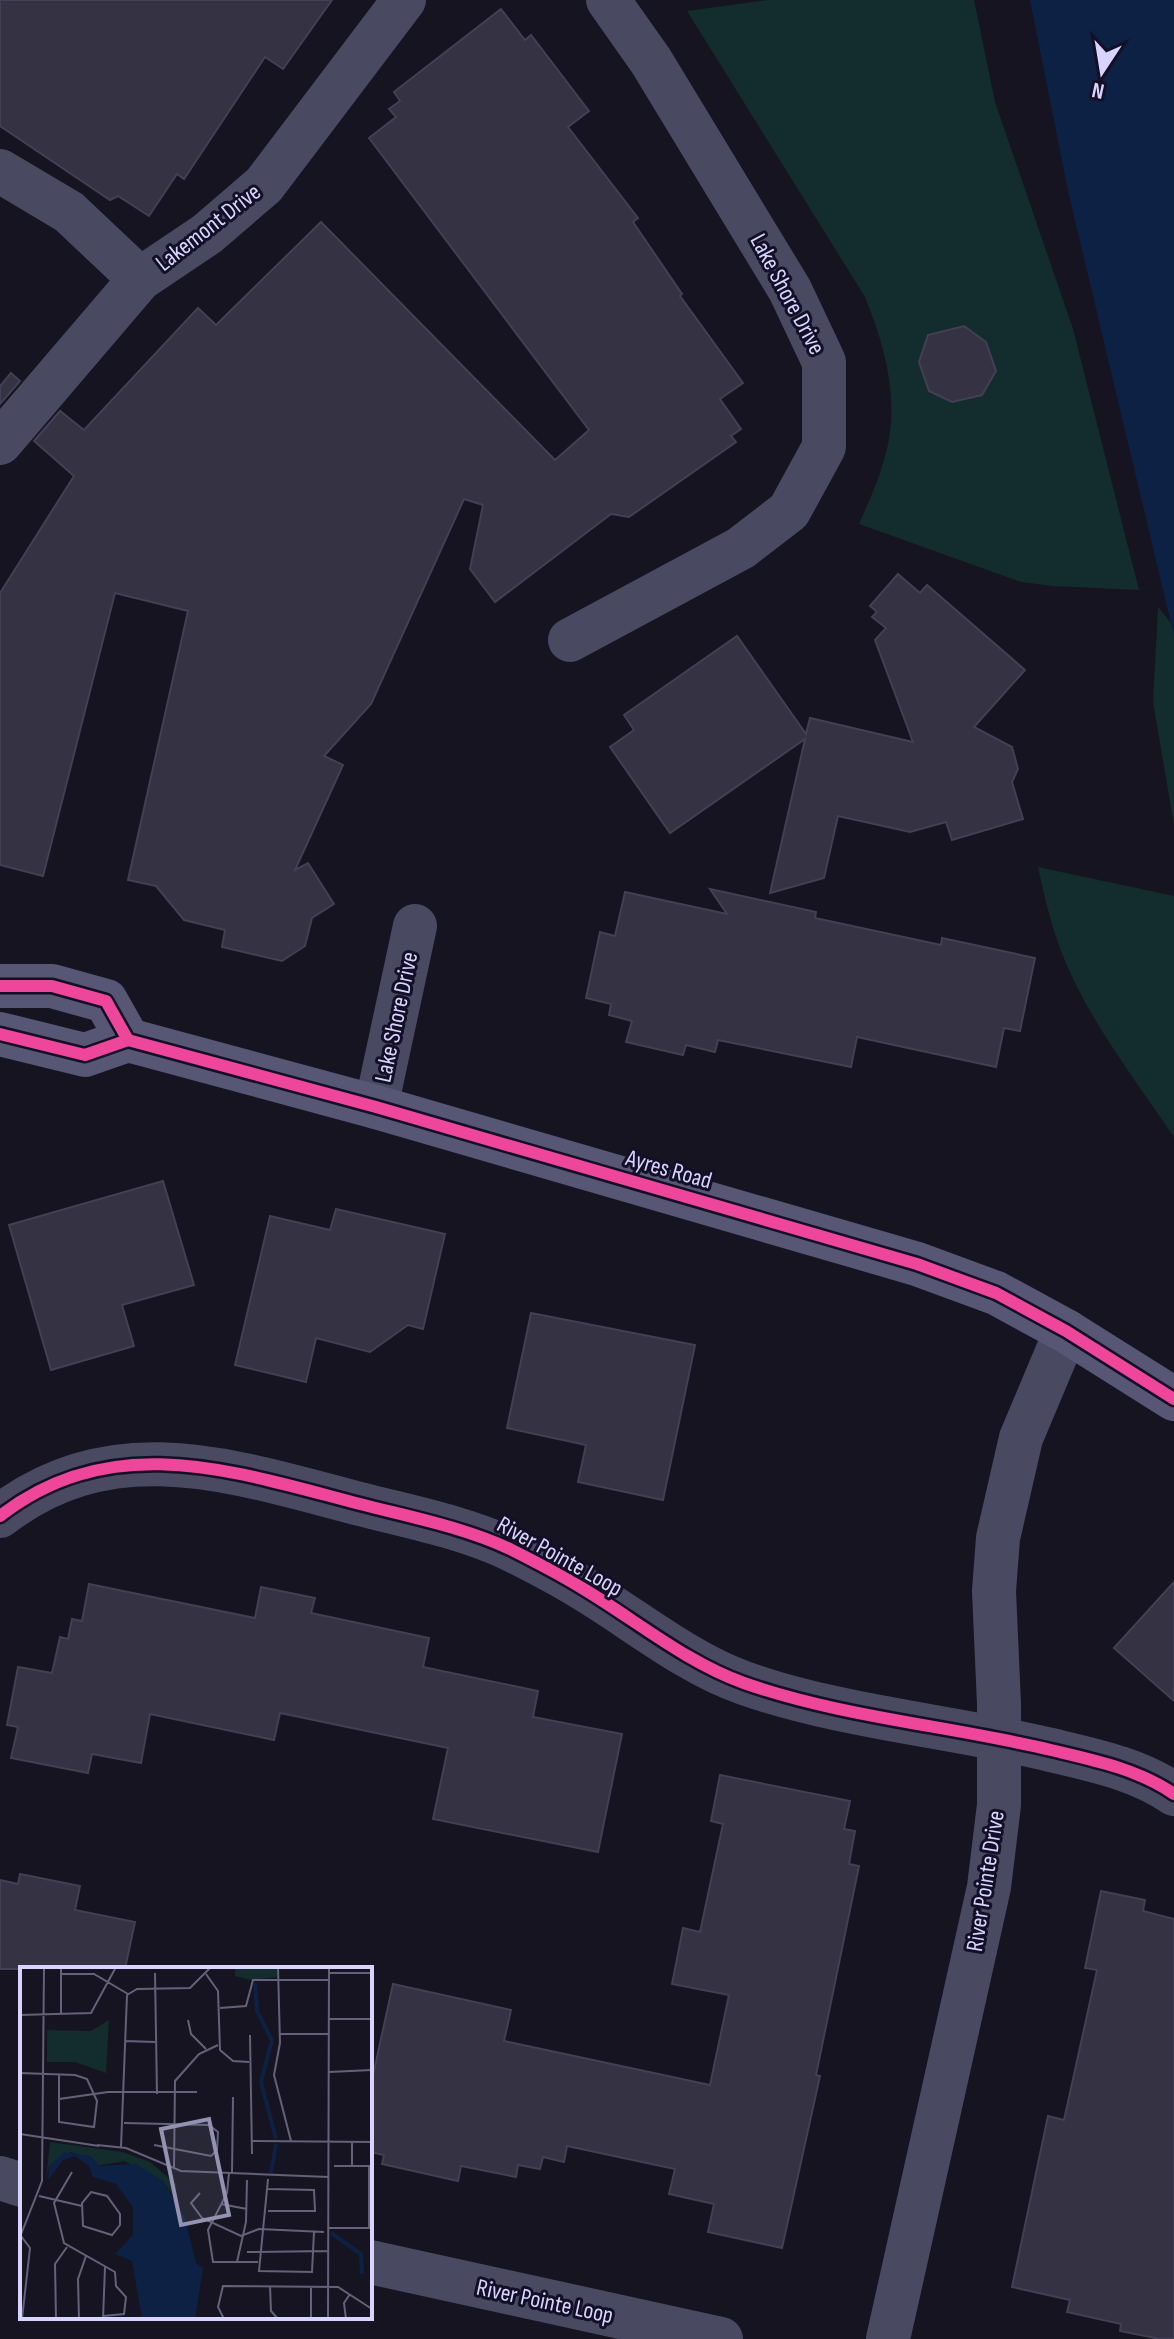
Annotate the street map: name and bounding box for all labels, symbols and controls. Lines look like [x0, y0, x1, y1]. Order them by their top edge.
north arrow [1062, 32, 1142, 112]
text: N [1090, 76, 1107, 105]
street label: Lakemont Drive [150, 177, 267, 277]
street label: Lake Shore Drive [744, 229, 832, 360]
street label: Lake Shore Drive [369, 949, 424, 1085]
street label: Ayres Road [622, 1143, 715, 1196]
street label: River Pointe Loop [492, 1510, 628, 1603]
street label: River Pointe Drive [960, 1808, 1011, 1954]
inset map [20, 1967, 372, 2319]
street label: River Pointe Loop [474, 2273, 616, 2330]

